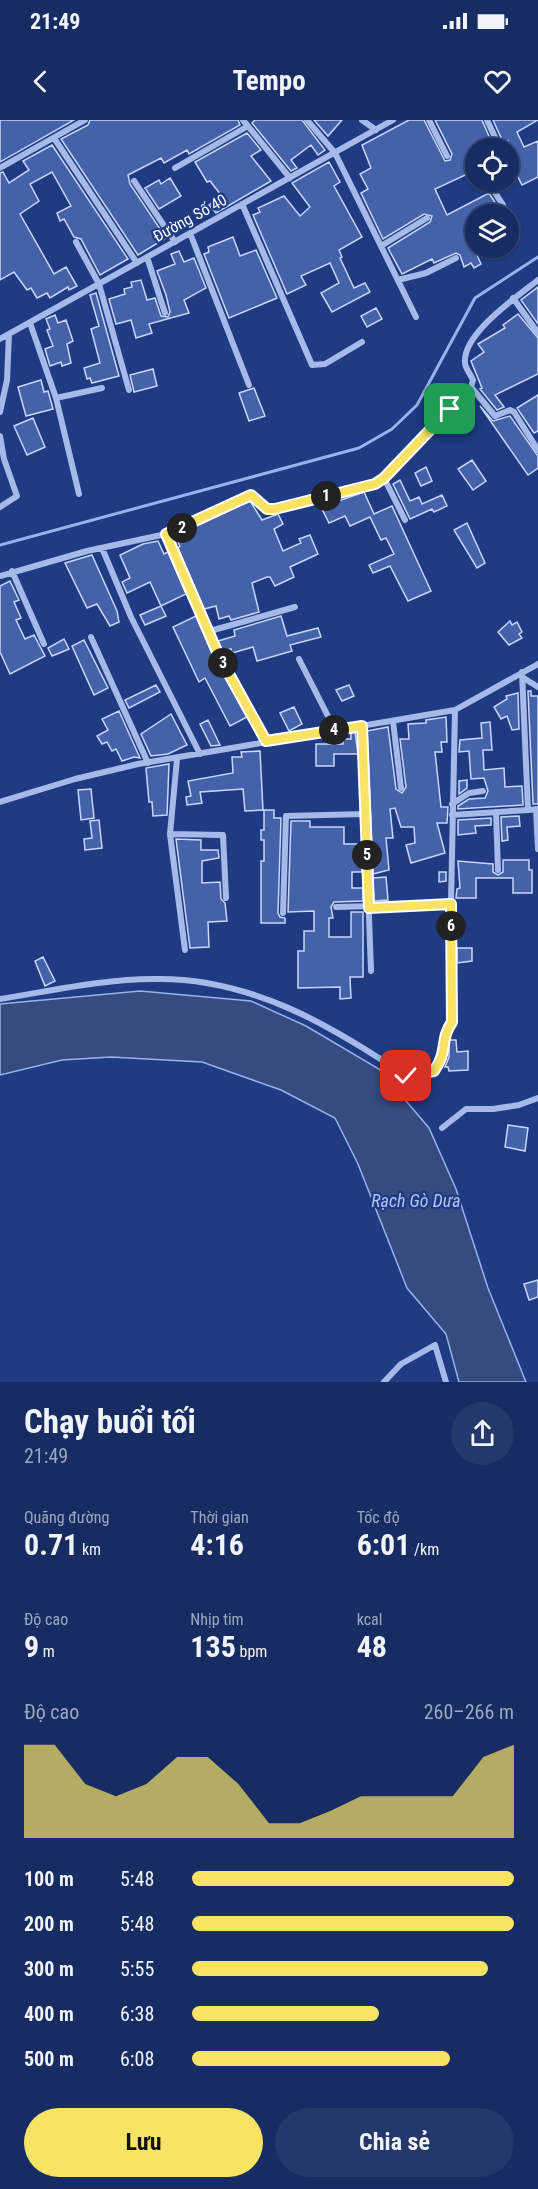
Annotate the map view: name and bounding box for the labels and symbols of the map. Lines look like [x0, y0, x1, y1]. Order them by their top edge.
street label: Đường Số 40 [150, 190, 230, 246]
pin [424, 383, 475, 434]
pin: 1 [311, 481, 341, 511]
pin: 2 [167, 513, 197, 543]
pin: 3 [208, 648, 238, 678]
pin: 4 [319, 715, 349, 745]
pin: 5 [352, 840, 382, 870]
pin: 6 [436, 911, 466, 941]
pin [380, 1050, 431, 1101]
water label: Rạch Gò Dưa [371, 1190, 461, 1211]

